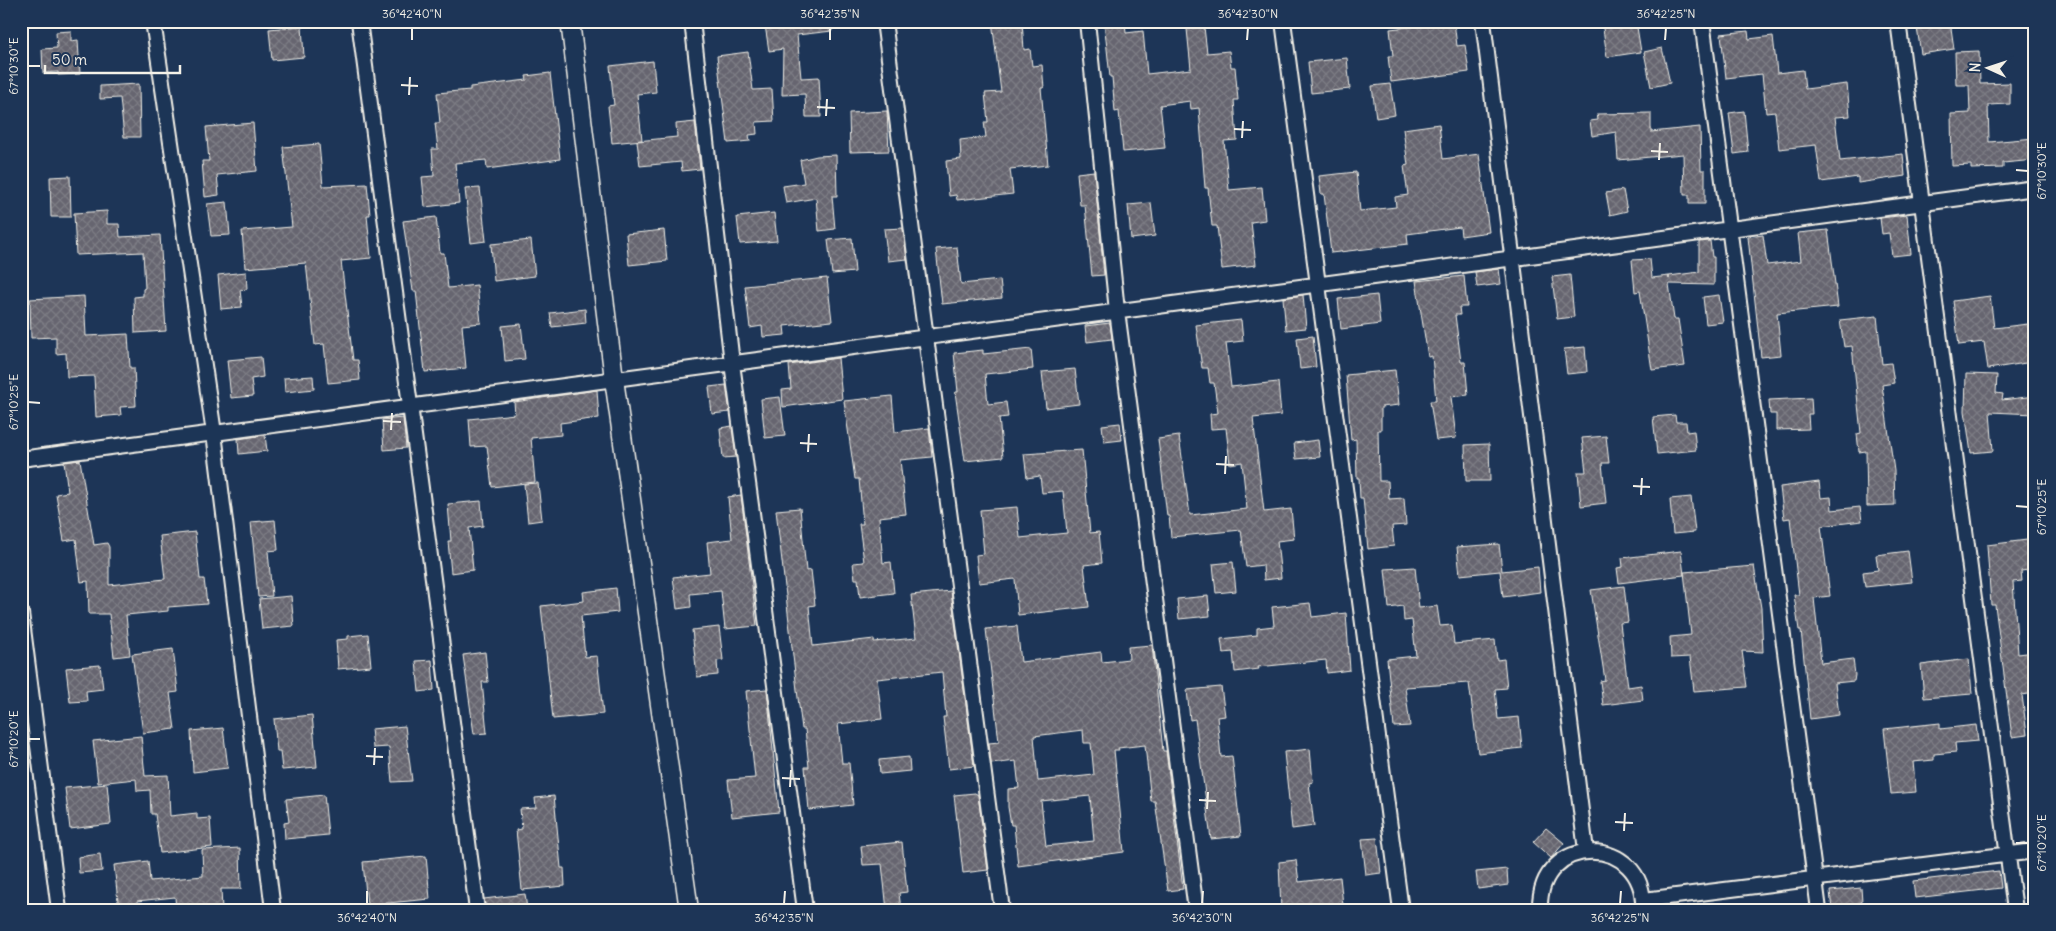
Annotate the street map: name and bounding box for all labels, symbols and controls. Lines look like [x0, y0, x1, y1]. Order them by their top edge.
text: 36°42'40"N [382, 6, 442, 21]
text: 36°42'35"N [800, 6, 860, 21]
text: 36°42'30"N [1218, 6, 1278, 21]
text: 36°42'25"N [1636, 6, 1696, 21]
text: 67°10'30"E [6, 37, 21, 95]
scale bar [45, 42, 180, 74]
north arrow [1964, 42, 2014, 92]
text: 50 m [52, 50, 87, 69]
text: N [1966, 62, 1984, 73]
text: 67°10'30"E [2034, 142, 2049, 200]
text: 67°10'25"E [6, 374, 21, 430]
text: 67°10'25"E [2034, 479, 2049, 535]
text: 67°10'20"E [6, 710, 21, 768]
text: 67°10'20"E [2034, 814, 2049, 872]
text: 36°42'40"N [337, 910, 397, 925]
text: 36°42'35"N [754, 910, 814, 925]
text: 36°42'30"N [1172, 910, 1232, 925]
text: 36°42'25"N [1590, 910, 1650, 925]

